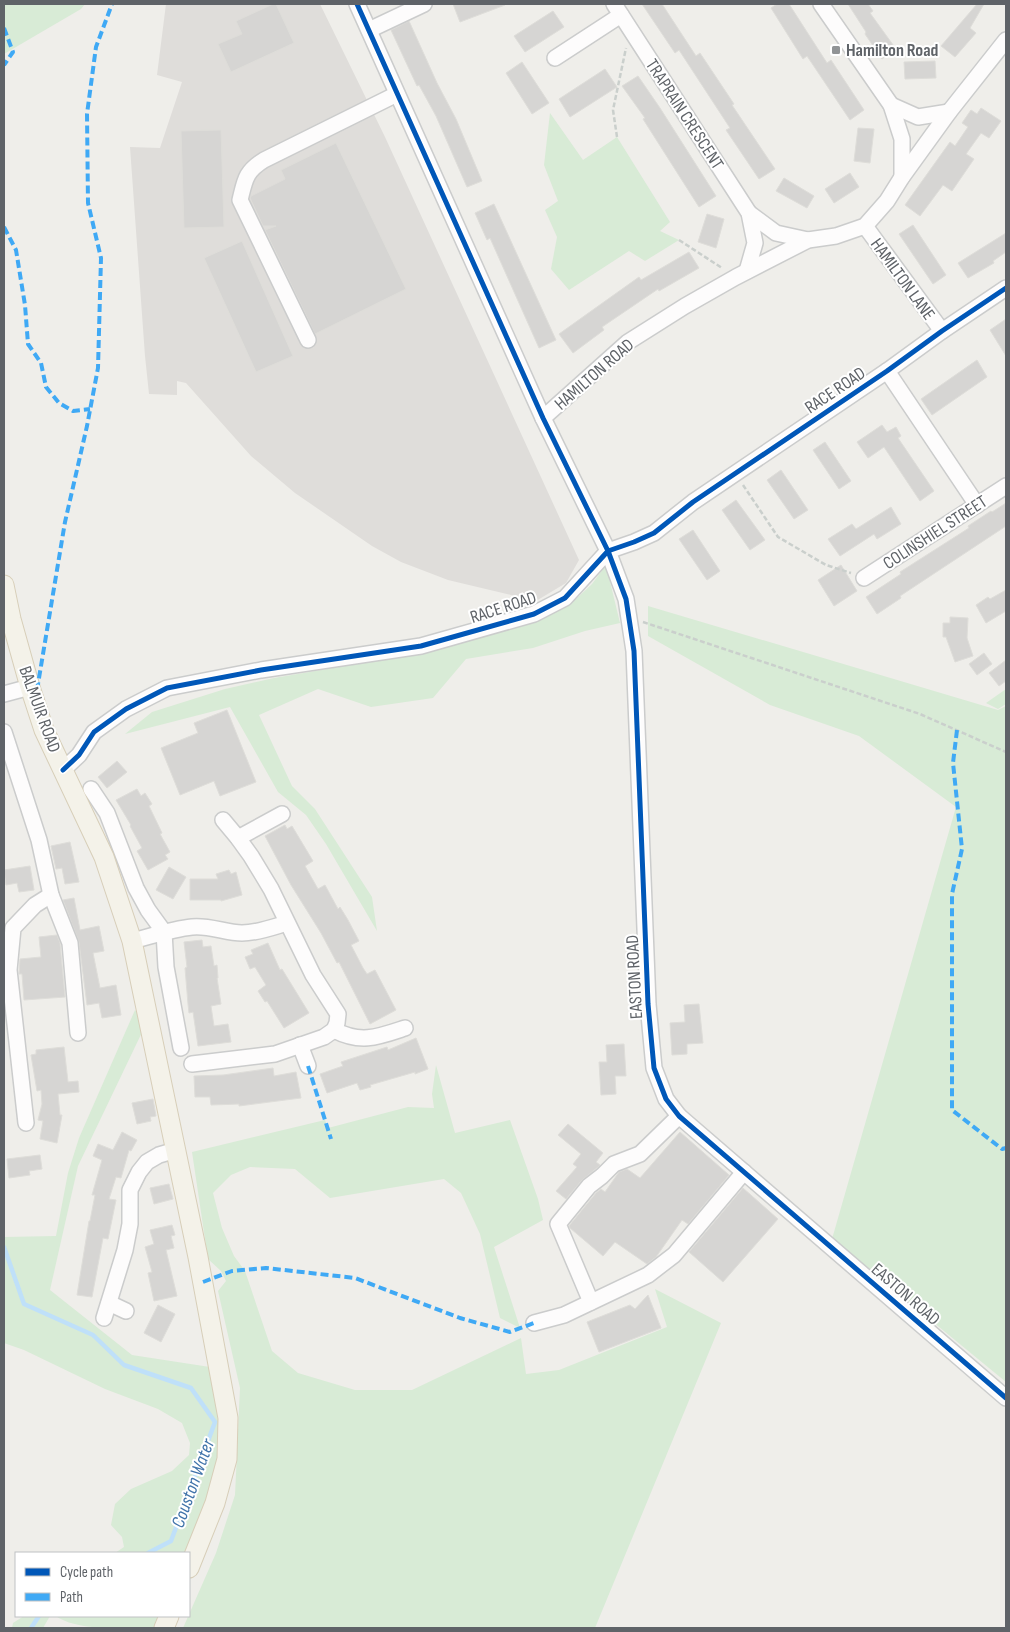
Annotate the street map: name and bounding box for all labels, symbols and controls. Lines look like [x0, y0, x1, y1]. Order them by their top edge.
place label: Hamilton Road [846, 40, 939, 61]
marker: Hamilton Road [830, 44, 842, 56]
street label: TRAPRAIN CRESCENT [641, 55, 728, 173]
street label: HAMILTON LANE [866, 234, 939, 324]
street label: HAMILTON ROAD [550, 334, 638, 414]
street label: RACE ROAD [801, 363, 869, 418]
street label: COLINSHIEL STREET [879, 491, 991, 574]
street label: RACE ROAD [467, 587, 539, 628]
street label: BALMUIR ROAD [14, 663, 65, 755]
street label: EASTON ROAD [622, 934, 647, 1019]
street label: EASTON ROAD [867, 1259, 944, 1330]
water label: Couston Water [167, 1435, 220, 1531]
legend [15, 1552, 190, 1617]
text: Cycle path [60, 1563, 113, 1582]
text: Path [60, 1588, 83, 1607]

